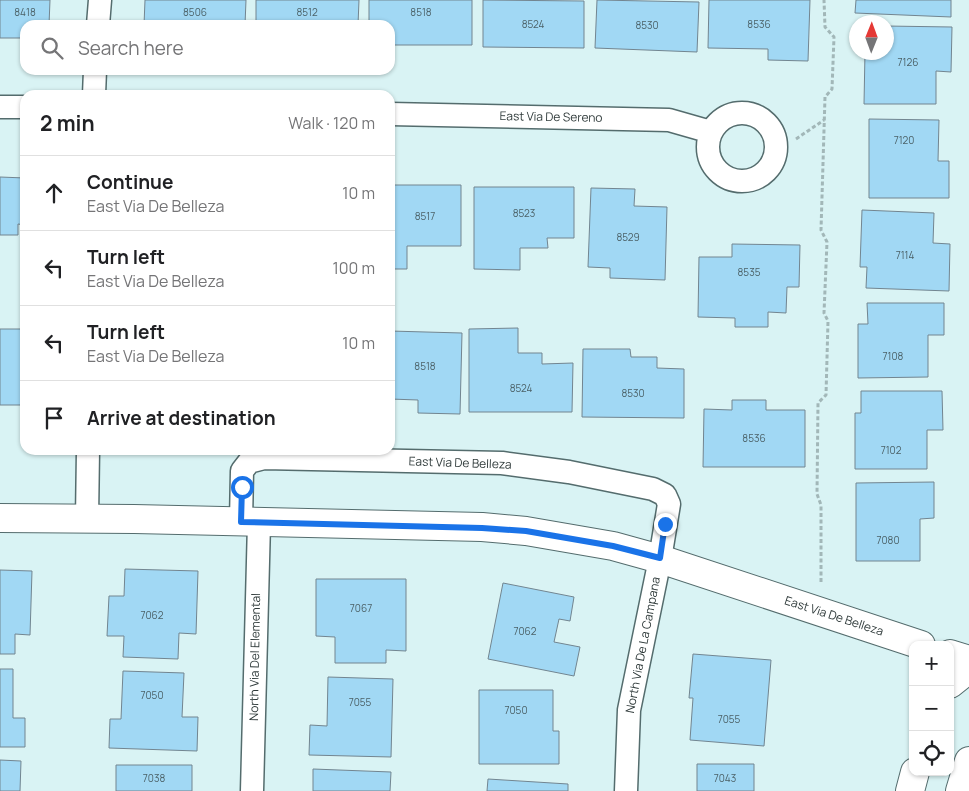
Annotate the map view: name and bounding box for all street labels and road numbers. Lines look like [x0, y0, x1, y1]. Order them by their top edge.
street label: East Via De Sereno [499, 107, 603, 126]
street label: East Via De Belleza [408, 452, 512, 473]
street label: North Via De La Campana [621, 575, 664, 715]
street label: East Via De Belleza [783, 592, 886, 640]
street label: North Via Del Elemental [245, 593, 264, 721]

